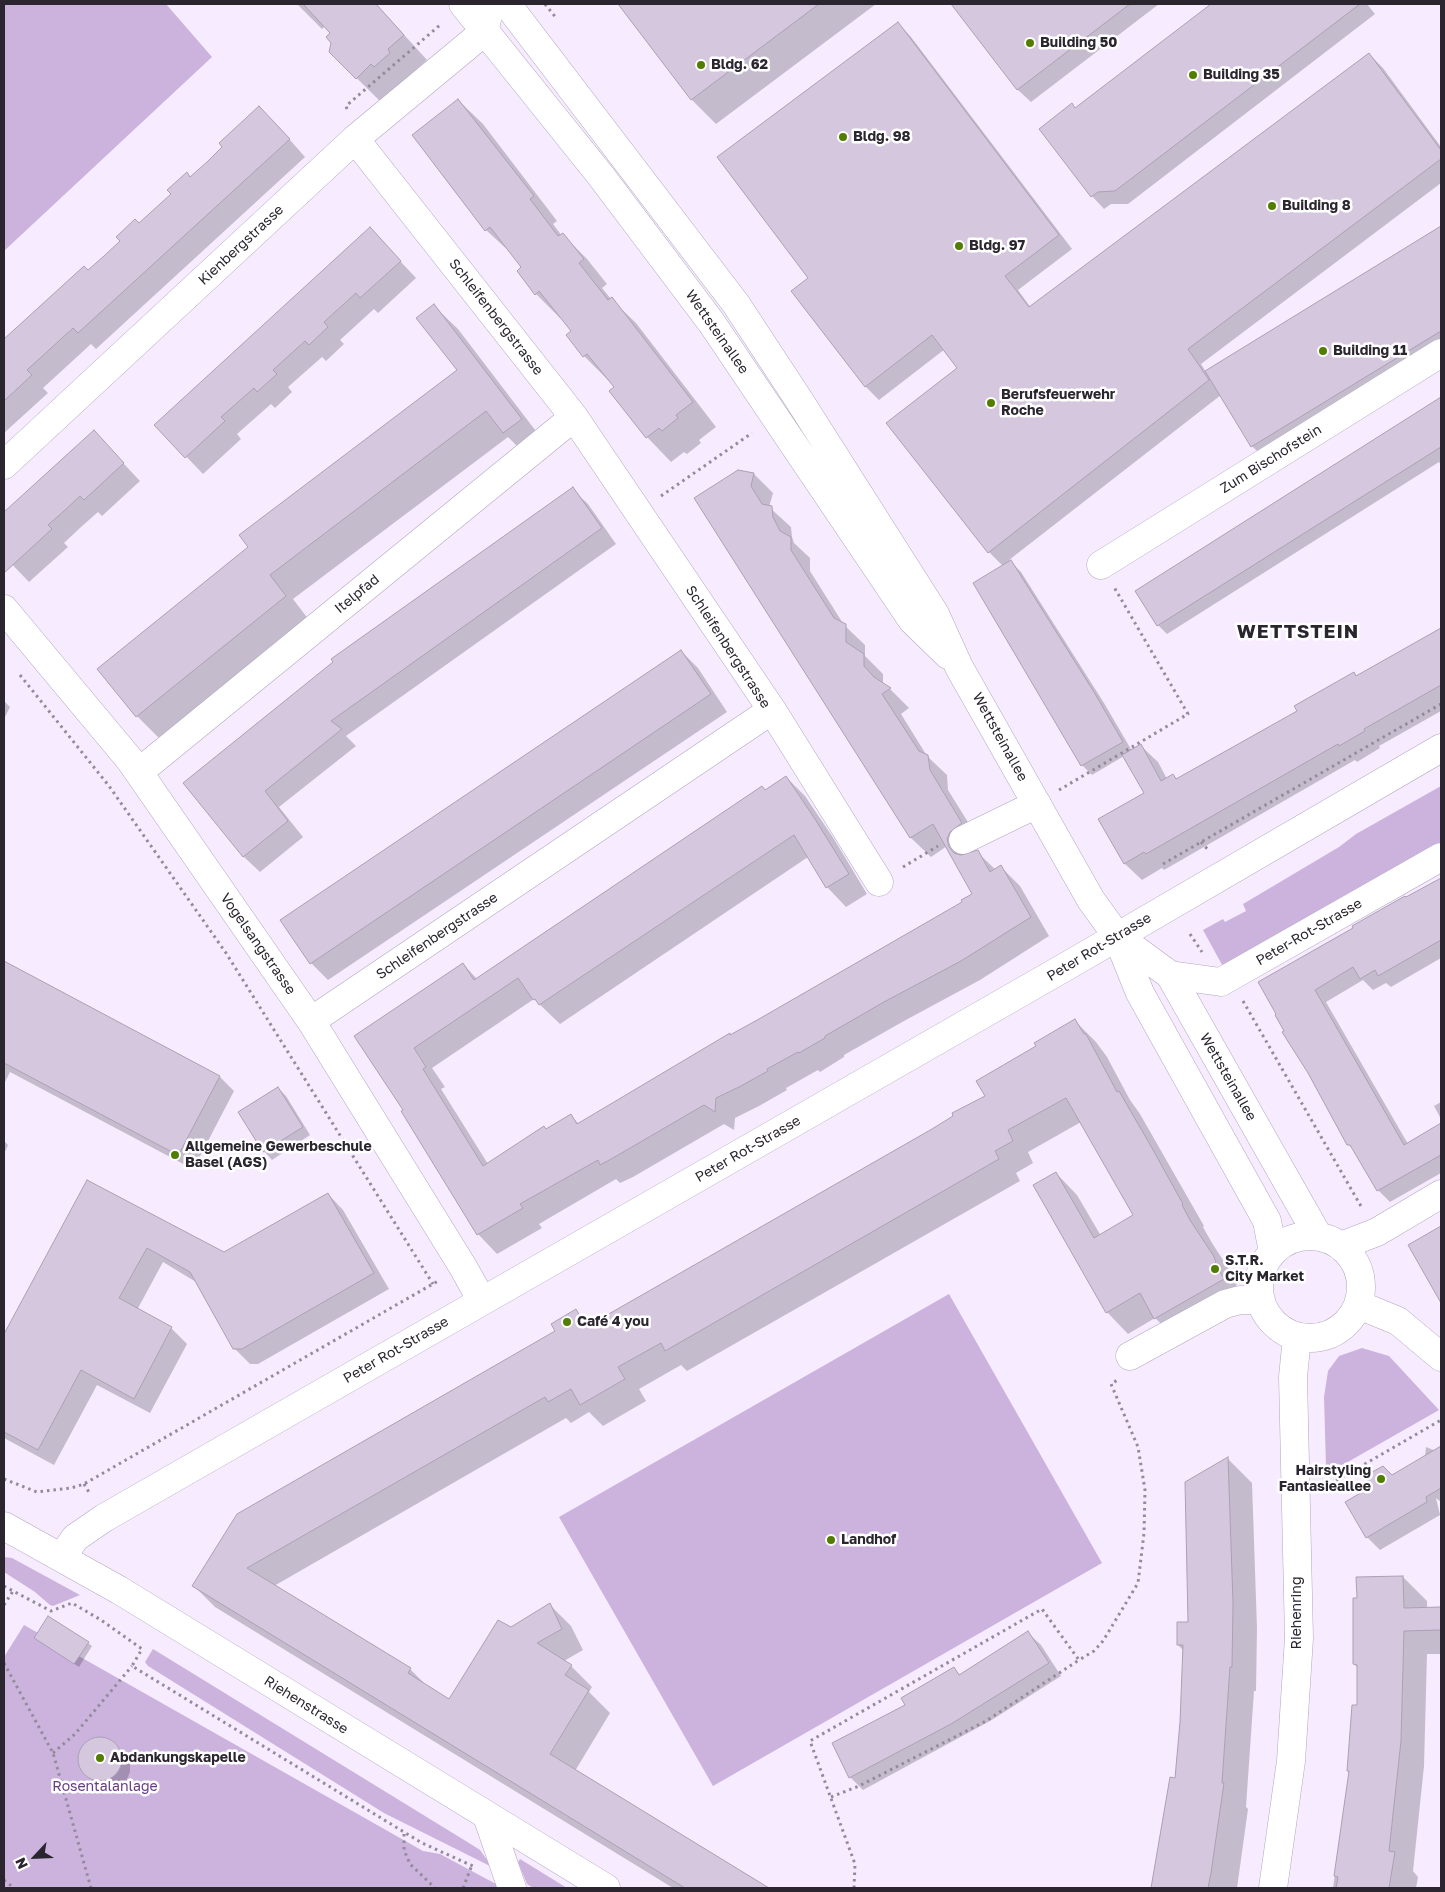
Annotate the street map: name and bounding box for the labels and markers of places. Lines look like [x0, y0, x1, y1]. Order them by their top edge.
place label: Building 50 [1040, 35, 1117, 51]
marker: Building 50 [1024, 37, 1036, 49]
place label: Bldg. 62 [711, 57, 768, 73]
marker: Bldg. 62 [695, 59, 707, 71]
place label: Building 35 [1203, 67, 1280, 83]
marker: Building 35 [1187, 69, 1199, 81]
place label: Bldg. 98 [853, 129, 911, 145]
marker: Bldg. 98 [837, 131, 849, 143]
place label: Building 8 [1282, 198, 1351, 214]
marker: Building 8 [1266, 200, 1278, 212]
place label: Bldg. 97 [969, 238, 1025, 254]
marker: Bldg. 97 [953, 240, 965, 252]
place label: Building 11 [1333, 343, 1407, 359]
marker: Building 11 [1317, 345, 1329, 357]
place label: Berufsfeuerwehr Roche [1001, 387, 1115, 420]
marker: Berufsfeuerwehr Roche [985, 397, 997, 409]
place label: Allgemeine Gewerbeschule Basel (AGS) [185, 1139, 372, 1172]
marker: Allgemeine Gewerbeschule Basel (AGS) [169, 1149, 181, 1161]
place label: S.T.R. City Market [1225, 1253, 1304, 1285]
marker: S.T.R. City Market [1209, 1263, 1221, 1275]
place label: Café 4 you [577, 1314, 649, 1330]
marker: Café 4 you [561, 1316, 573, 1328]
place label: Hairstyling Fantasieallee [1279, 1463, 1371, 1495]
marker: Hairstyling Fantasieallee [1375, 1473, 1387, 1485]
place label: Landhof [841, 1532, 896, 1548]
marker: Landhof [825, 1534, 837, 1546]
place label: Abdankungskapelle [110, 1750, 246, 1766]
marker: Abdankungskapelle [94, 1752, 106, 1764]

